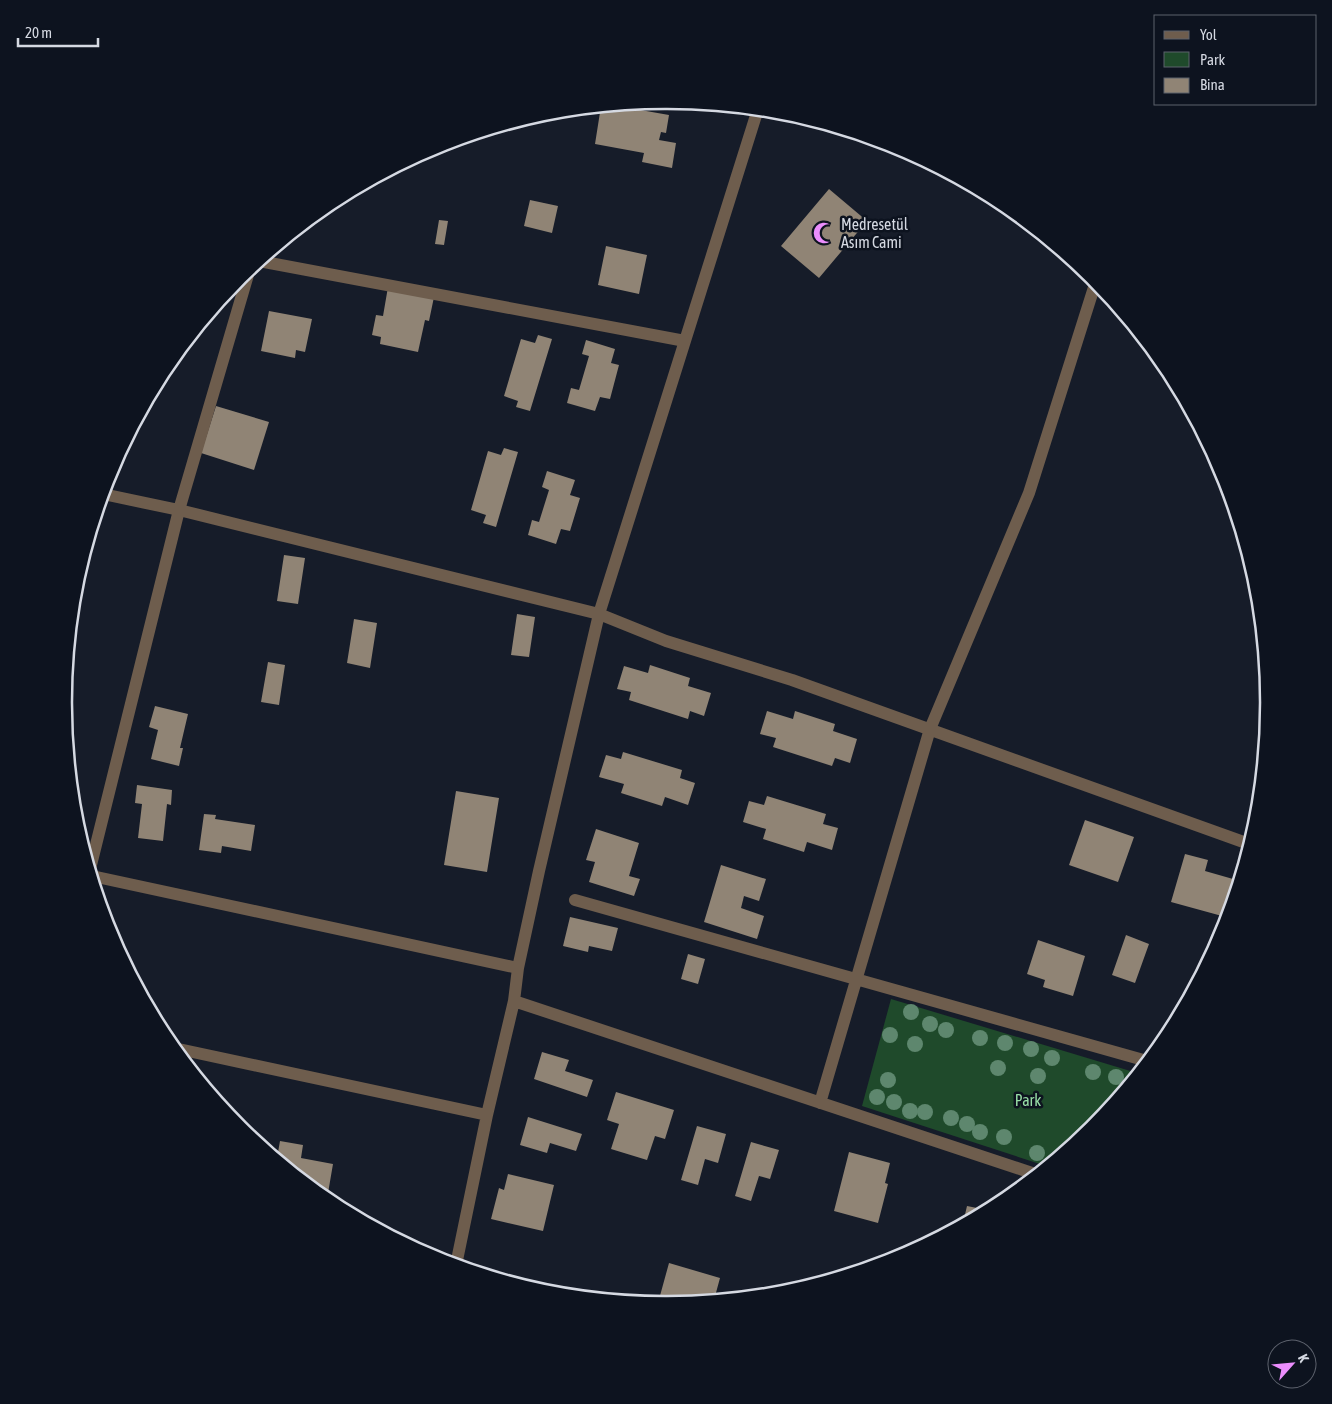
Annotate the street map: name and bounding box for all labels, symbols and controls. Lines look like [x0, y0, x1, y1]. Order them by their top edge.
scale bar [18, 15, 98, 47]
legend [1154, 15, 1317, 105]
text: 20 m [25, 24, 52, 41]
text: Yol [1200, 26, 1217, 43]
text: Park [1200, 51, 1225, 68]
text: Bina [1200, 76, 1225, 93]
place label: Medresetül Asım Cami [841, 215, 909, 251]
mosque icon: Medresetül Asım Cami [811, 220, 837, 246]
park label: Park [1015, 1091, 1041, 1109]
north arrow [1267, 1339, 1317, 1389]
text: K [1295, 1351, 1312, 1365]

